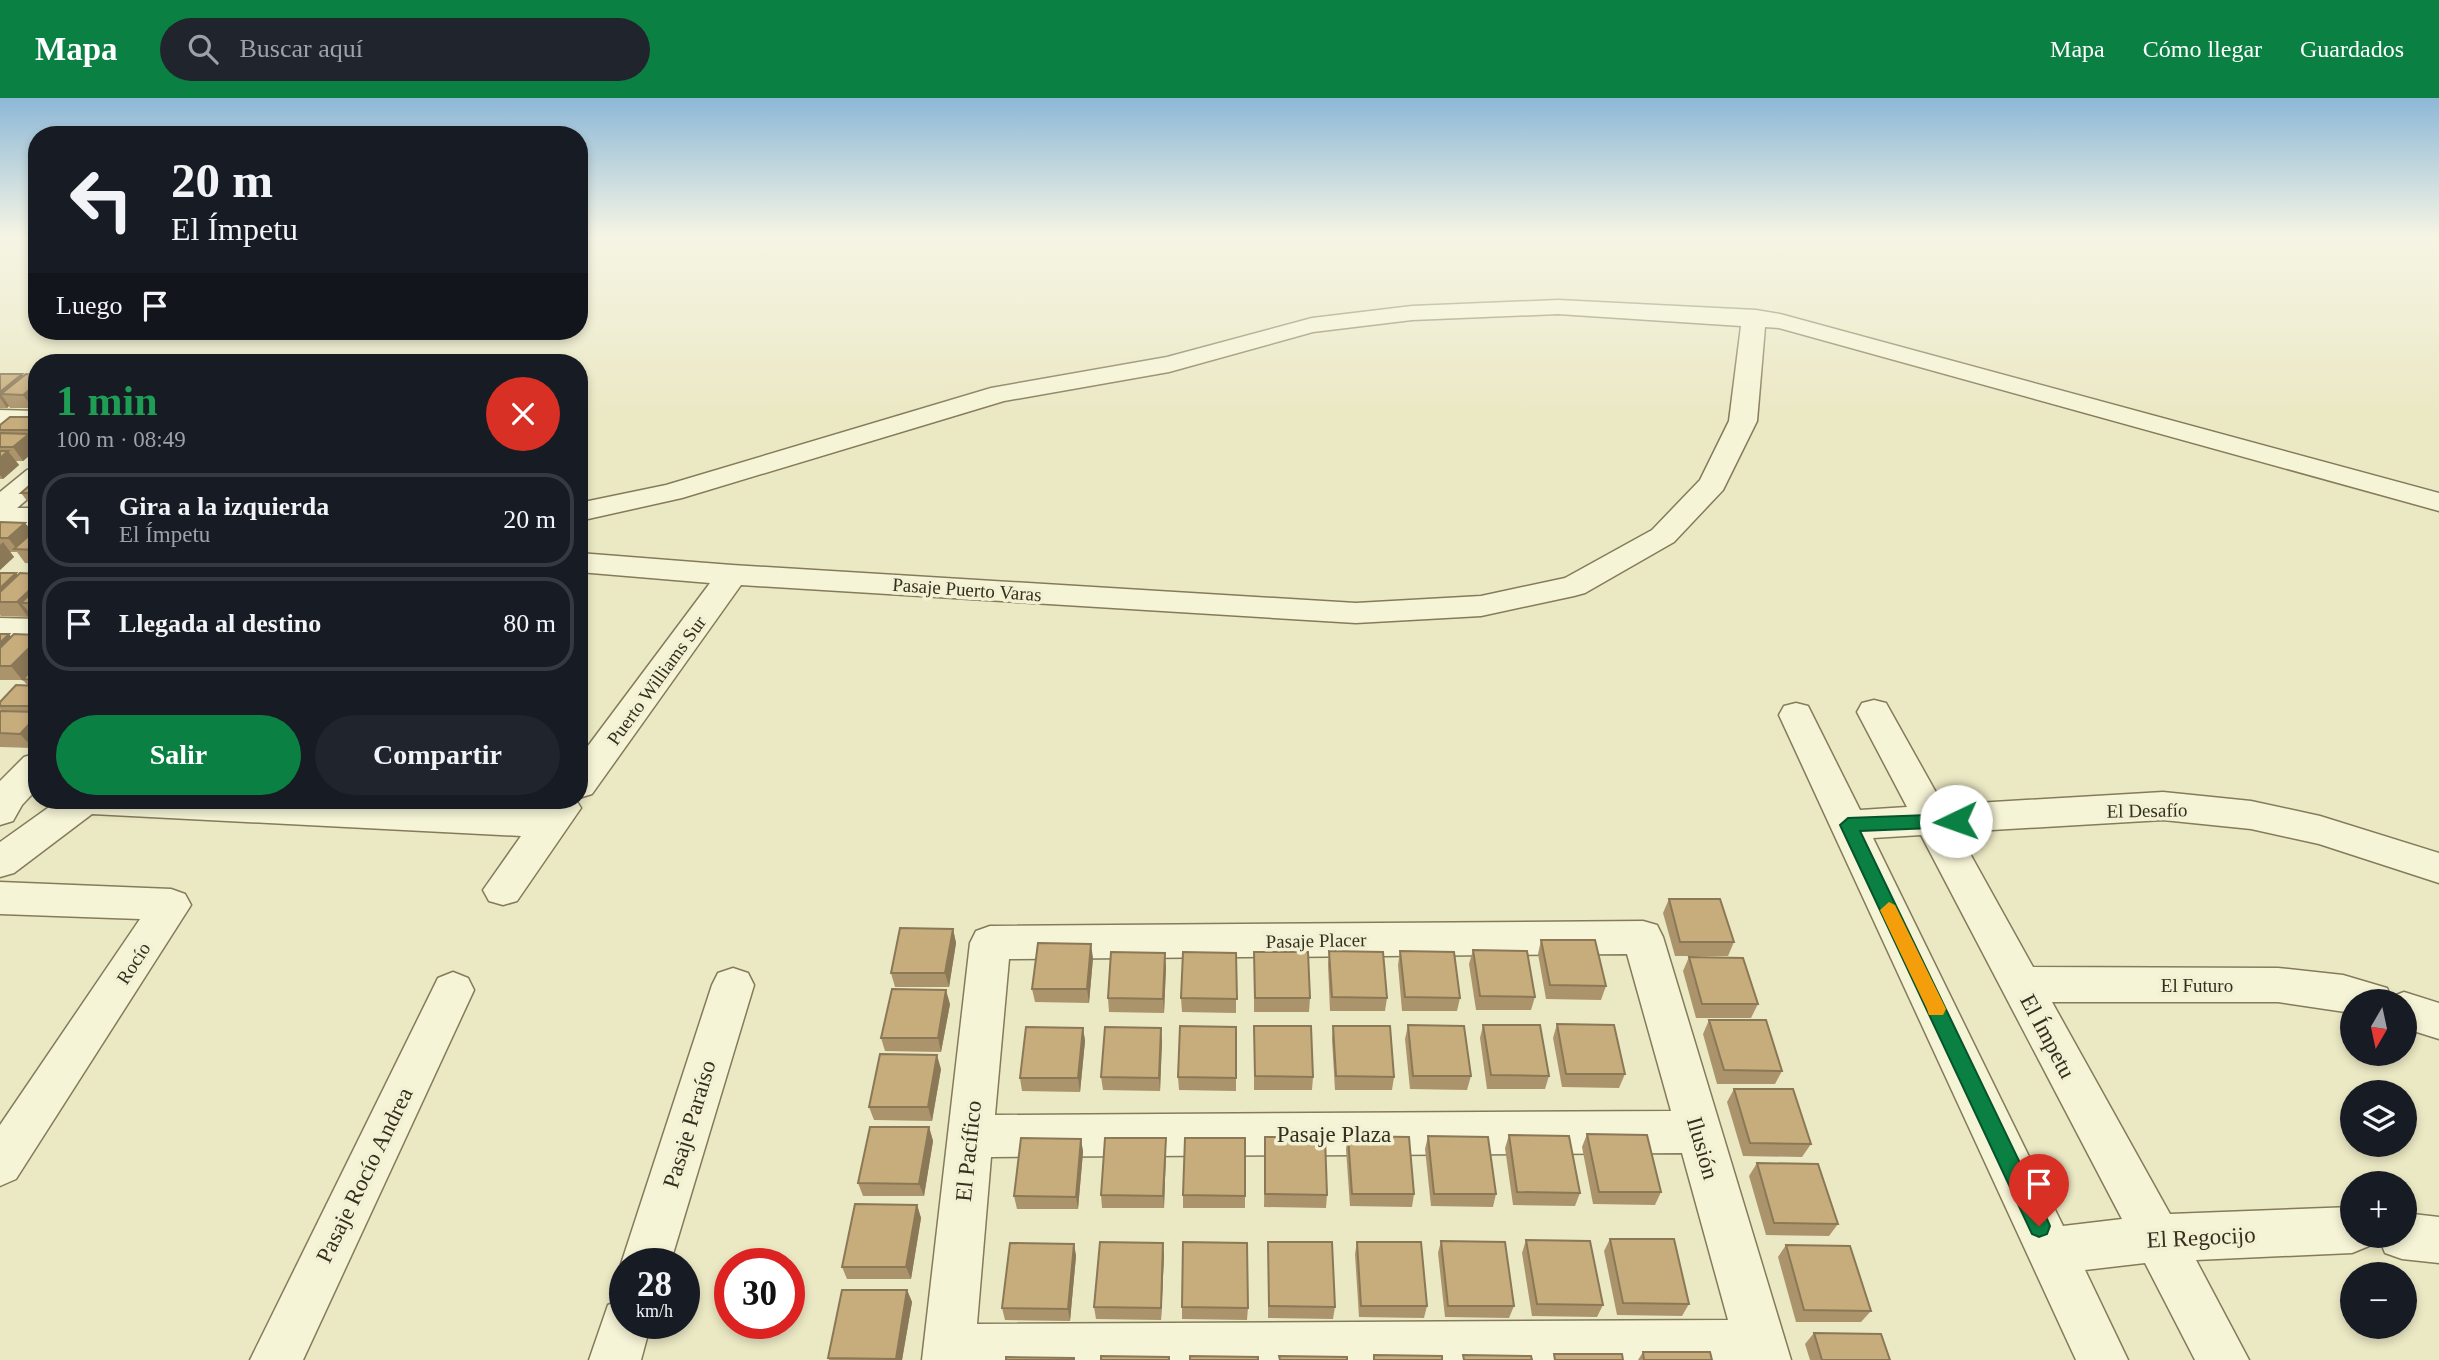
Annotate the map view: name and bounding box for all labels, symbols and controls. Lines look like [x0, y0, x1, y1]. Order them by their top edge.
search box [160, 18, 650, 81]
icon: search [184, 30, 222, 68]
text: Mapa [35, 31, 118, 67]
text: Buscar aquí [240, 34, 363, 63]
text: Mapa [2050, 36, 2105, 62]
text: Cómo llegar [2143, 36, 2262, 62]
text: Guardados [2300, 36, 2404, 62]
text: 20 m [171, 153, 273, 208]
icon: left [56, 154, 147, 245]
text: El Ímpetu [171, 211, 298, 247]
icon: arrive [136, 287, 174, 325]
text: Luego [56, 291, 122, 320]
button: close [486, 377, 560, 451]
text: 1 min [56, 378, 158, 424]
text: 100 m · 08:49 [56, 427, 186, 452]
text: Gira a la izquierda [119, 492, 329, 521]
icon: left [60, 501, 98, 539]
text: 20 m [503, 505, 556, 534]
text: El Ímpetu [119, 522, 210, 547]
street label: Pasaje Puerto Varas [892, 574, 1042, 605]
icon: arrive [60, 605, 98, 643]
text: Llegada al destino [119, 609, 321, 638]
text: 80 m [503, 609, 556, 638]
street label: Puerto Williams Sur [603, 611, 711, 749]
button: Salir [56, 715, 301, 795]
button: Compartir [315, 715, 560, 795]
position arrow [1919, 784, 1993, 858]
street label: El Desafío [2106, 799, 2188, 822]
street label: Pasaje Placer [1265, 929, 1367, 952]
street label: Rocío [112, 939, 155, 988]
street label: El Futuro [2161, 975, 2233, 996]
north arrow [2340, 989, 2417, 1066]
map controls [2340, 989, 2417, 1339]
street label: El Ímpetu [2015, 990, 2080, 1083]
street label: Pasaje Paraíso [658, 1057, 721, 1191]
button: layers [2340, 1080, 2417, 1157]
street label: Pasaje Rocío Andrea [311, 1084, 418, 1267]
street label: El Pacífico [951, 1099, 986, 1203]
street label: Ilusión [1682, 1114, 1723, 1183]
street label: Pasaje Plaza [1277, 1122, 1391, 1147]
pin [2009, 1154, 2069, 1226]
icon: arrive [2020, 1165, 2058, 1203]
button: + [2340, 1171, 2417, 1248]
street label: El Regocijo [2146, 1222, 2256, 1253]
speed limit sign: 30 [714, 1248, 805, 1339]
button: − [2340, 1262, 2417, 1339]
text: 28 [637, 1265, 672, 1304]
text: km/h [636, 1301, 673, 1321]

